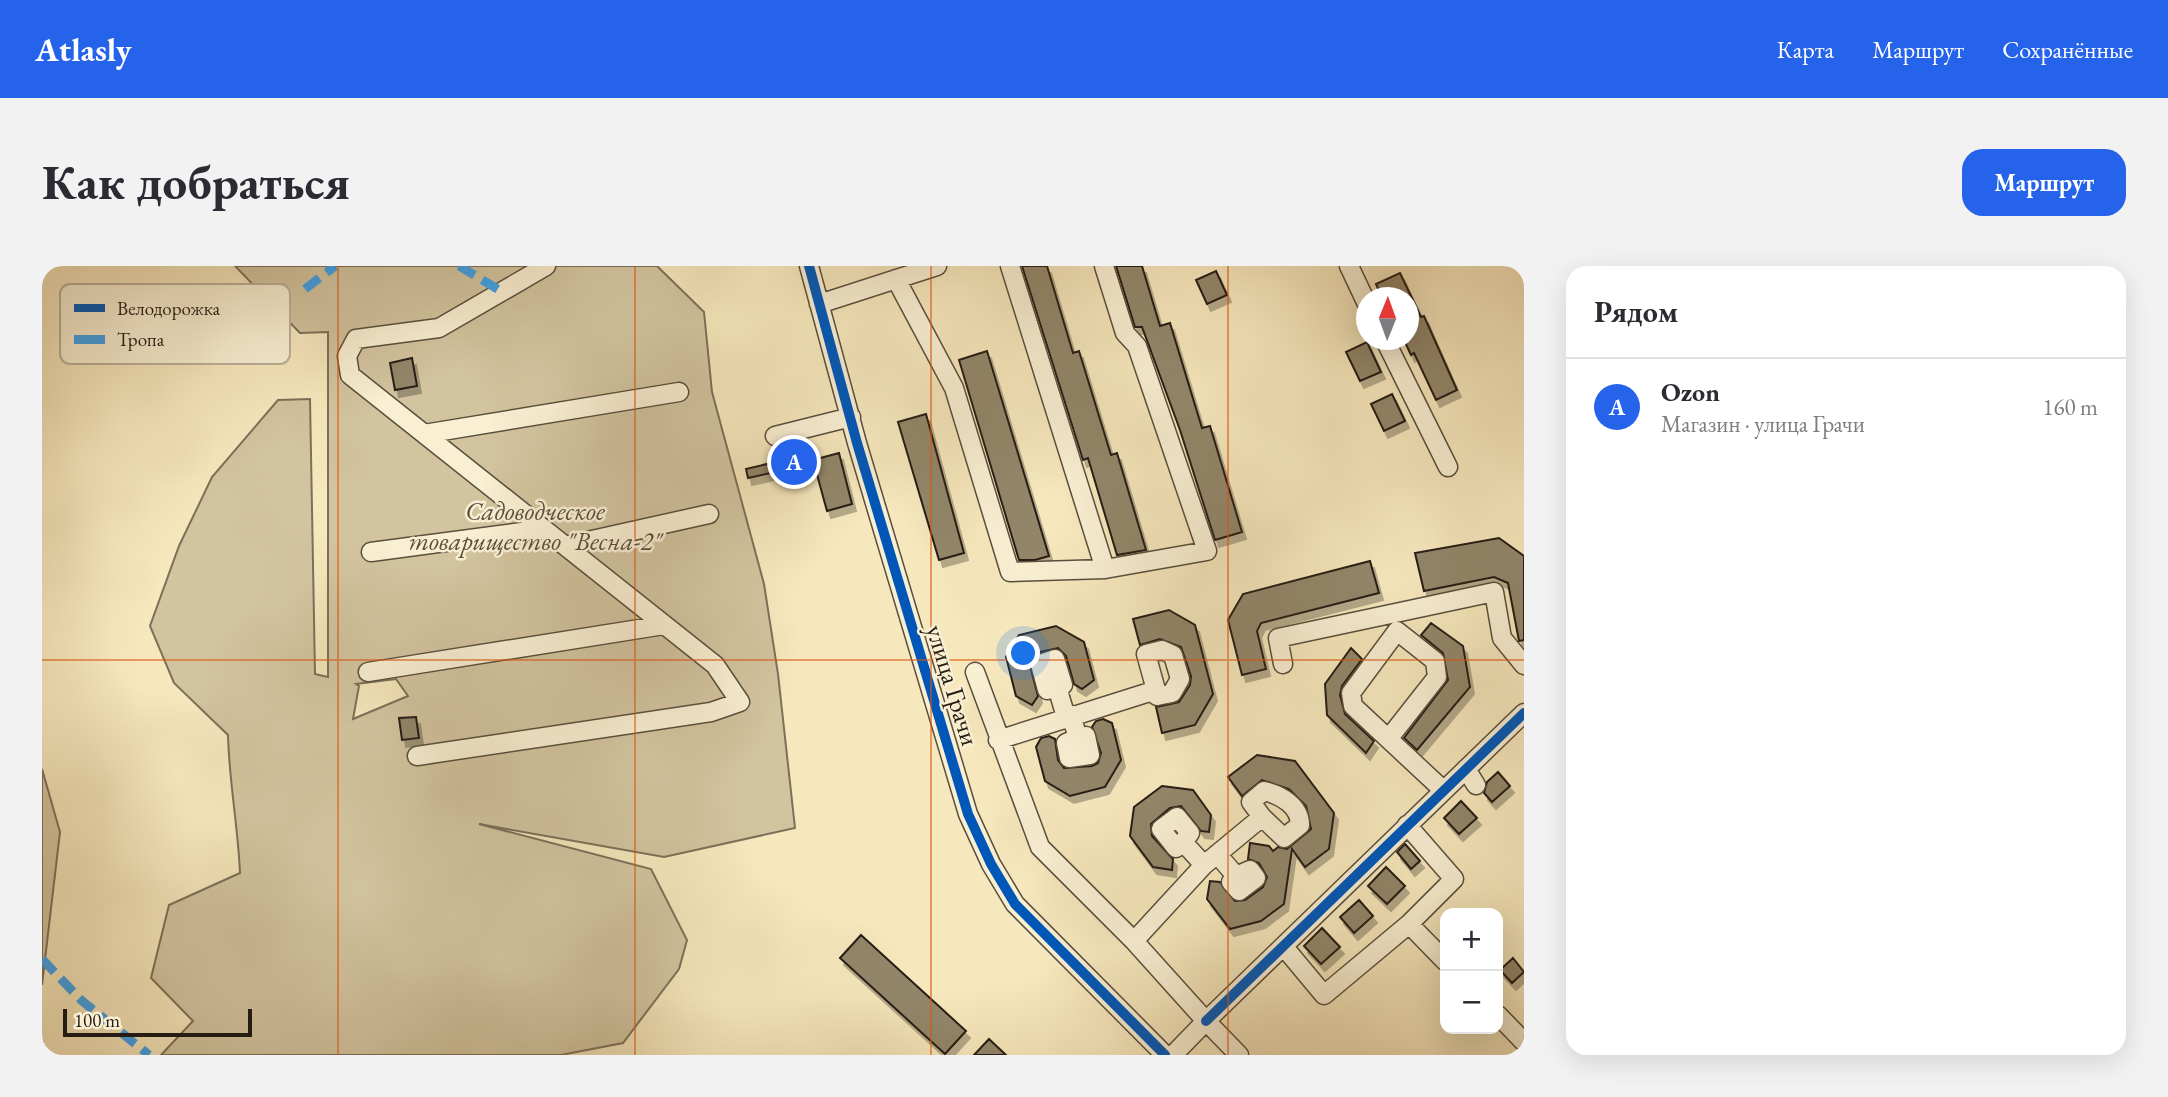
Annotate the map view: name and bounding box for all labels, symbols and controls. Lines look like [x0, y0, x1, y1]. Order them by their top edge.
text: Atlasly [35, 28, 132, 71]
text: Карта [1777, 34, 1834, 65]
text: Маршрут [1872, 34, 1964, 65]
text: Сохранённые [2002, 34, 2133, 65]
button: Маршрут [1962, 149, 2126, 216]
text: Как добраться [42, 150, 350, 214]
legend [60, 284, 290, 364]
north arrow [1356, 287, 1419, 350]
text: Рядом [1594, 292, 1678, 331]
text: Велодорожка [117, 296, 221, 321]
text: Тропа [117, 327, 165, 352]
text: Ozon [1661, 375, 1720, 409]
text: A [1609, 392, 1625, 422]
text: 160 m [2042, 392, 2098, 422]
text: Магазин · улица Грачи [1661, 409, 1865, 439]
pin: A [771, 436, 817, 488]
park label: Садоводческое товарищество "Весна-2" [409, 494, 664, 558]
street label: улица Грачи [918, 620, 988, 750]
your location [1006, 636, 1040, 670]
map controls [1440, 908, 1503, 1034]
button: + [1440, 908, 1503, 971]
button: − [1440, 971, 1503, 1034]
scale bar [63, 1006, 252, 1038]
text: 100 m [74, 1008, 120, 1033]

